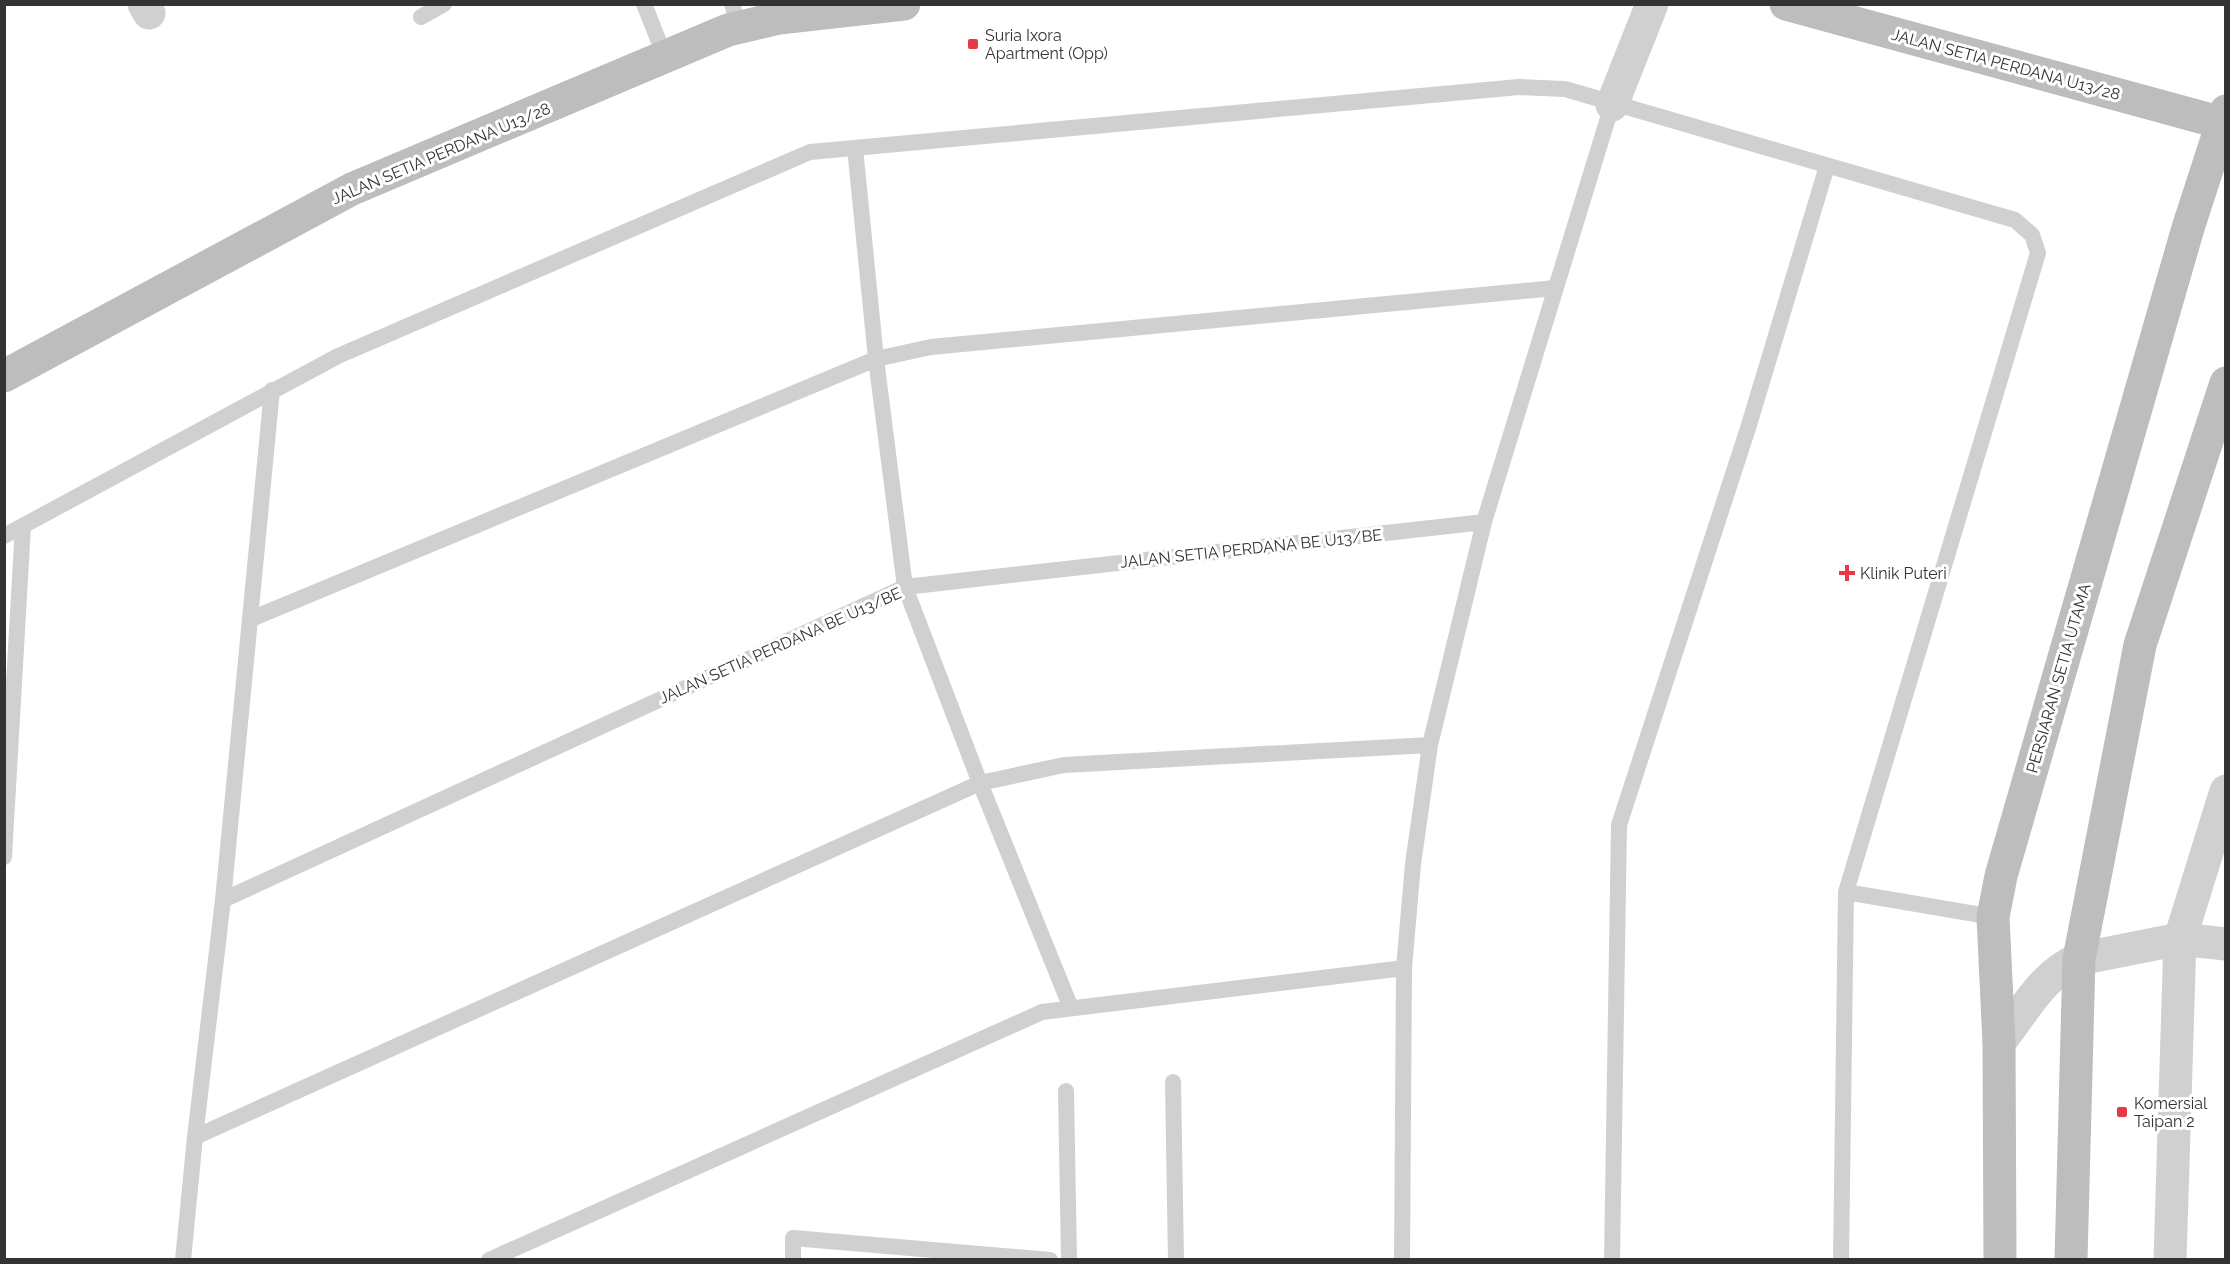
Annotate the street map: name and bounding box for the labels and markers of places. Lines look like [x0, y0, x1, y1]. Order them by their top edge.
place label: Suria Ixora Apartment (Opp) [985, 26, 1108, 63]
marker: Suria Ixora Apartment (Opp) [966, 37, 980, 51]
marker: Klinik Puteri [1838, 564, 1856, 582]
place label: Klinik Puteri [1860, 564, 1947, 583]
place label: Komersial Taipan 2 [2134, 1094, 2208, 1131]
marker: Komersial Taipan 2 [2115, 1105, 2129, 1119]

